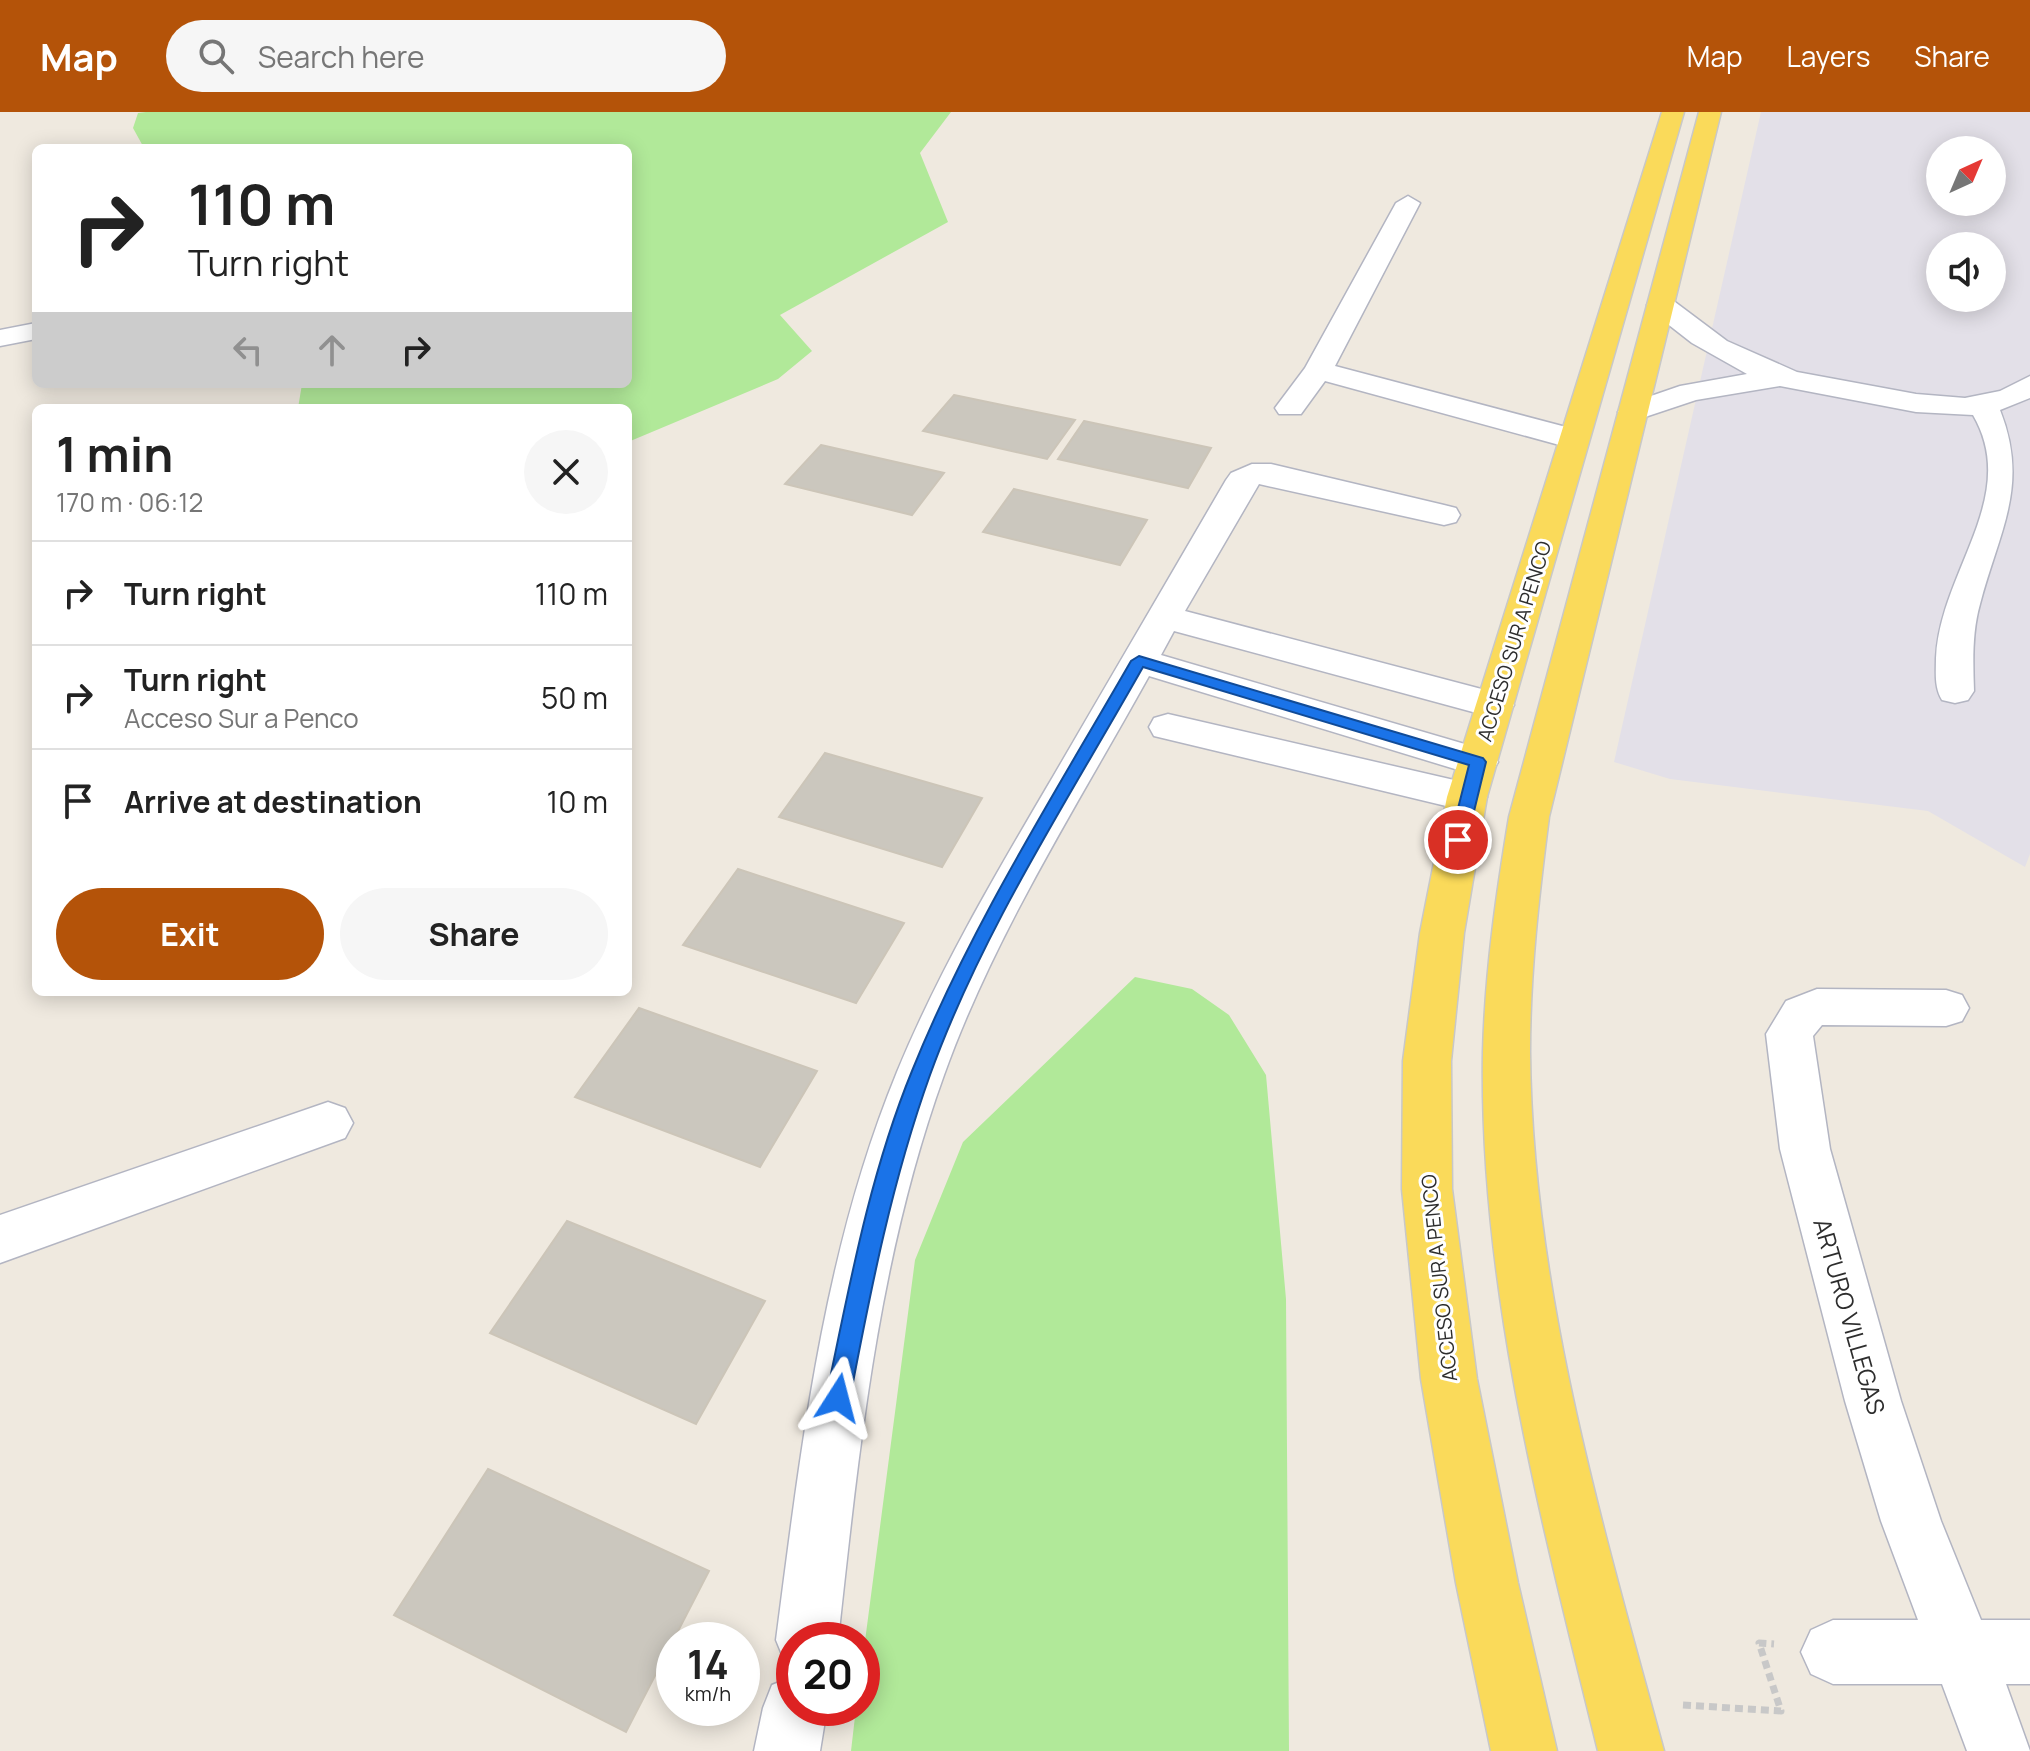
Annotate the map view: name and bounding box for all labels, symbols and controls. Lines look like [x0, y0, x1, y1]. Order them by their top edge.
search box [166, 20, 726, 92]
text: Map [40, 30, 118, 82]
icon: search [194, 34, 238, 78]
text: Search here [258, 36, 425, 77]
text: Map [1687, 37, 1743, 75]
text: Layers [1787, 37, 1870, 75]
text: Share [1914, 37, 1990, 75]
north arrow [1926, 136, 2006, 216]
map controls [1926, 136, 2006, 312]
text: 110 m [188, 165, 335, 242]
icon: right [56, 176, 160, 280]
button: sound [1926, 232, 2006, 312]
text: Turn right [188, 238, 349, 287]
icon: left [226, 328, 270, 372]
icon: ahead [310, 328, 354, 372]
icon: right [394, 328, 438, 372]
text: 1 min [56, 421, 173, 486]
button: close [524, 430, 608, 514]
text: 170 m · 06:12 [56, 484, 203, 520]
street label: ACCESO SUR A PENCO [1471, 538, 1557, 744]
icon: right [56, 571, 100, 615]
text: Turn right [124, 573, 267, 614]
text: 110 m [535, 573, 608, 614]
text: Turn right [124, 659, 267, 700]
icon: right [56, 675, 100, 719]
text: 50 m [541, 677, 608, 718]
text: Acceso Sur a Penco [124, 700, 359, 736]
icon: arrive [56, 779, 100, 823]
text: Arrive at destination [124, 781, 422, 822]
text: 10 m [547, 781, 608, 822]
pin [1424, 806, 1492, 874]
icon: arrive [1436, 818, 1480, 862]
button: Exit [56, 888, 324, 980]
button: Share [340, 888, 608, 980]
street label: ACCESO SUR A PENCO [1415, 1173, 1463, 1383]
street label: ARTURO VILLEGAS [1806, 1214, 1894, 1418]
position arrow [796, 1356, 880, 1440]
speed limit sign: 20 [776, 1622, 880, 1726]
text: 14 [687, 1636, 729, 1691]
text: km/h [685, 1680, 731, 1707]

